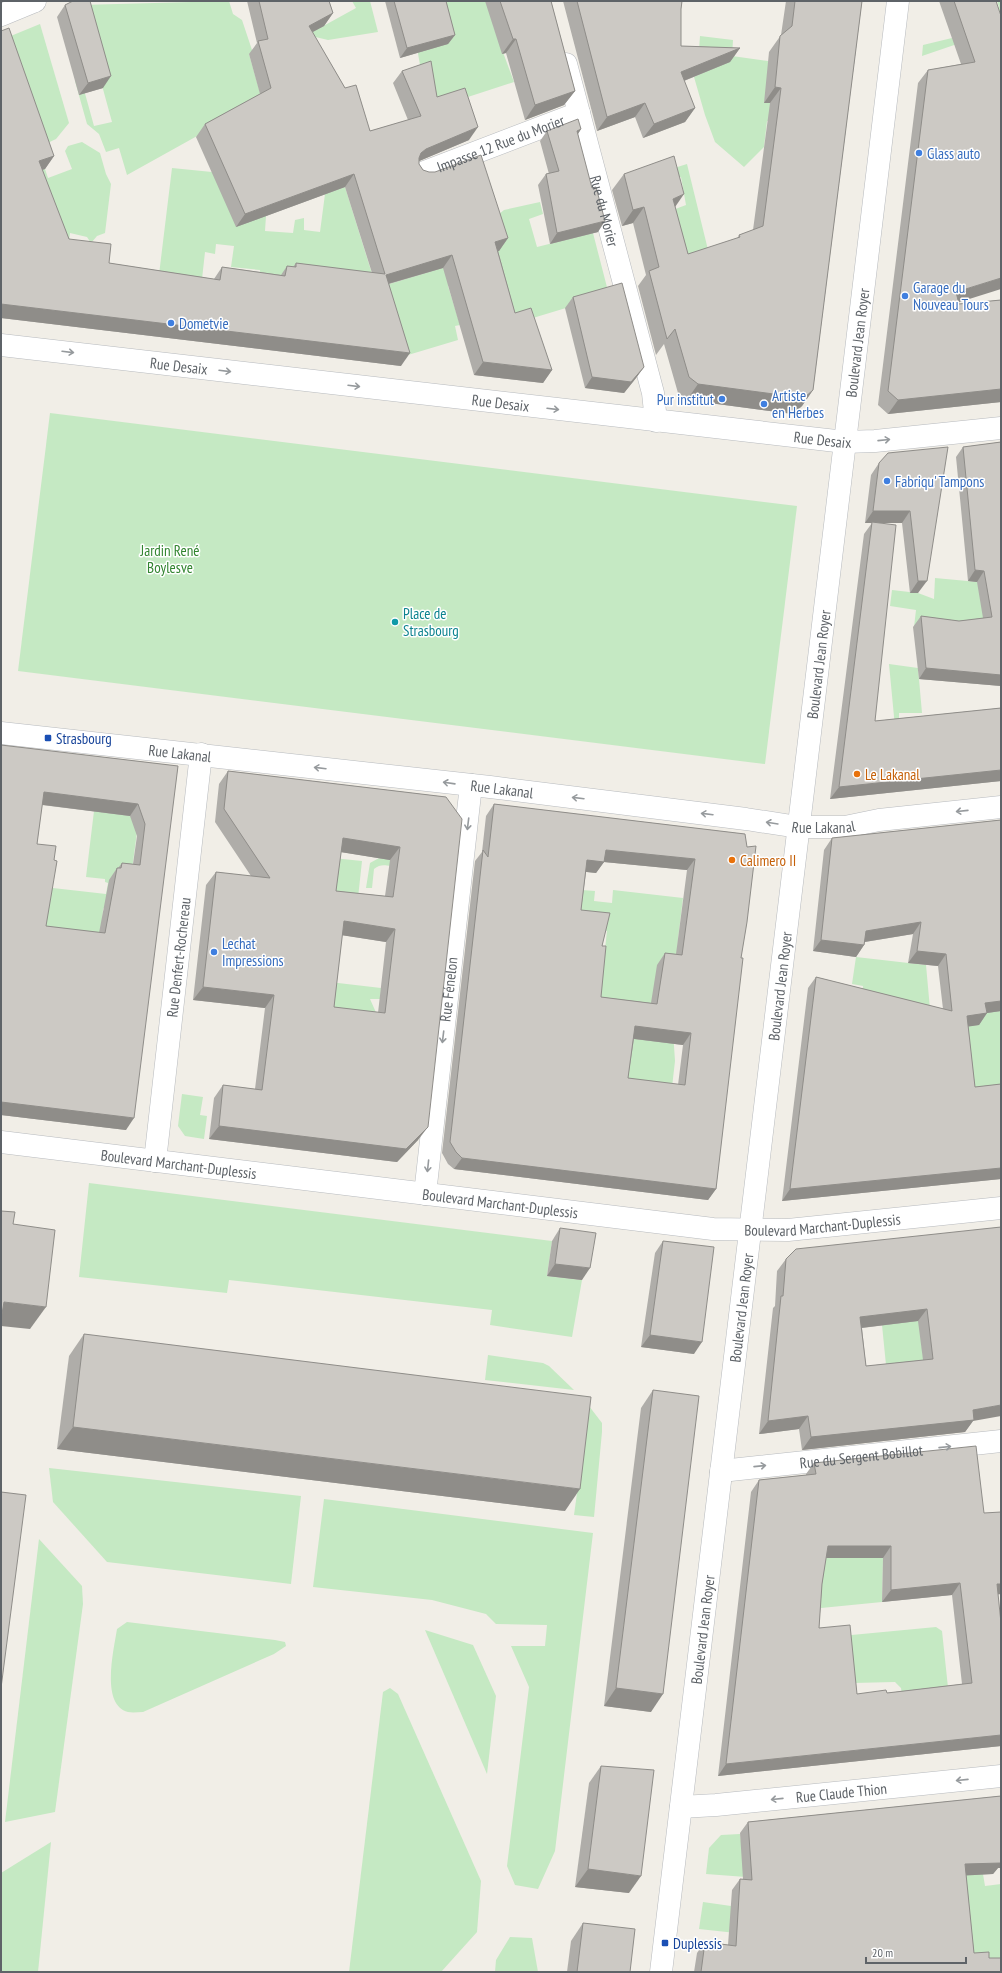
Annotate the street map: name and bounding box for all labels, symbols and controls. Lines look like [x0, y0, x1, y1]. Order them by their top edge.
street label: Impasse 12 Rue du Morier [434, 110, 568, 176]
place label: Glass auto [927, 144, 980, 163]
marker: Glass auto [914, 148, 924, 158]
street label: Rue du Morier [586, 173, 624, 250]
place label: Garage du Nouveau Tours [913, 278, 989, 314]
street label: Boulevard Jean Royer [841, 286, 873, 398]
marker: Garage du Nouveau Tours [900, 291, 910, 301]
place label: Dometvie [179, 314, 229, 333]
marker: Dometvie [166, 318, 176, 328]
one-way arrow [61, 349, 74, 356]
street label: Rue Desaix [149, 353, 209, 378]
one-way arrow [218, 367, 231, 374]
one-way arrow [347, 382, 360, 390]
place label: Artiste en Herbes [772, 386, 824, 422]
street label: Rue Desaix [471, 390, 530, 415]
place label: Pur institut [657, 390, 714, 409]
marker: Pur institut [717, 394, 727, 404]
marker: Artiste en Herbes [759, 399, 769, 409]
one-way arrow [546, 405, 559, 413]
street label: Rue Desaix [793, 427, 852, 451]
one-way arrow [877, 437, 890, 444]
place label: Fabriqu' Tampons [895, 472, 984, 491]
marker: Fabriqu' Tampons [882, 476, 892, 486]
park label: Jardin René Boylesve [140, 541, 199, 577]
place label: Place de Strasbourg [403, 604, 459, 640]
street label: Boulevard Jean Royer [802, 608, 834, 720]
marker: Place de Strasbourg [390, 617, 400, 627]
place label: Strasbourg [56, 729, 112, 748]
marker: Strasbourg [43, 733, 53, 743]
street label: Rue Lakanal [148, 740, 213, 766]
one-way arrow [314, 764, 327, 771]
place label: Le Lakanal [865, 765, 920, 784]
marker: Le Lakanal [852, 769, 862, 779]
street label: Rue Lakanal [470, 775, 535, 802]
one-way arrow [443, 779, 456, 787]
one-way arrow [572, 794, 585, 802]
one-way arrow [956, 807, 969, 815]
one-way arrow [701, 810, 714, 818]
street label: Rue Lakanal [791, 816, 857, 837]
one-way arrow [464, 817, 471, 830]
one-way arrow [766, 819, 779, 827]
place label: Calimero II [740, 851, 796, 870]
marker: Calimero II [727, 855, 737, 865]
street label: Rue Denfert-Rochereau [162, 896, 194, 1018]
street label: Boulevard Jean Royer [764, 930, 796, 1042]
place label: Lechat Impressions [222, 934, 284, 970]
marker: Lechat Impressions [209, 947, 219, 957]
street label: Rue Fénelon [435, 956, 461, 1023]
one-way arrow [439, 1030, 447, 1043]
street label: Boulevard Marchant-Duplessis [100, 1145, 258, 1183]
one-way arrow [424, 1159, 431, 1172]
street label: Boulevard Marchant-Duplessis [421, 1184, 579, 1222]
street label: Boulevard Marchant-Duplessis [744, 1209, 901, 1240]
street label: Boulevard Jean Royer [725, 1251, 757, 1363]
street label: Rue du Sergent Bobillot [799, 1440, 924, 1472]
one-way arrow [938, 1443, 951, 1451]
one-way arrow [753, 1463, 766, 1470]
street label: Boulevard Jean Royer [686, 1573, 718, 1685]
one-way arrow [956, 1777, 969, 1784]
street label: Rue Claude Thion [795, 1778, 888, 1806]
one-way arrow [771, 1795, 784, 1803]
place label: Duplessis [673, 1934, 722, 1953]
marker: Duplessis [660, 1938, 670, 1948]
scale bar [866, 1939, 966, 1965]
text: 20 m [872, 1945, 893, 1960]

